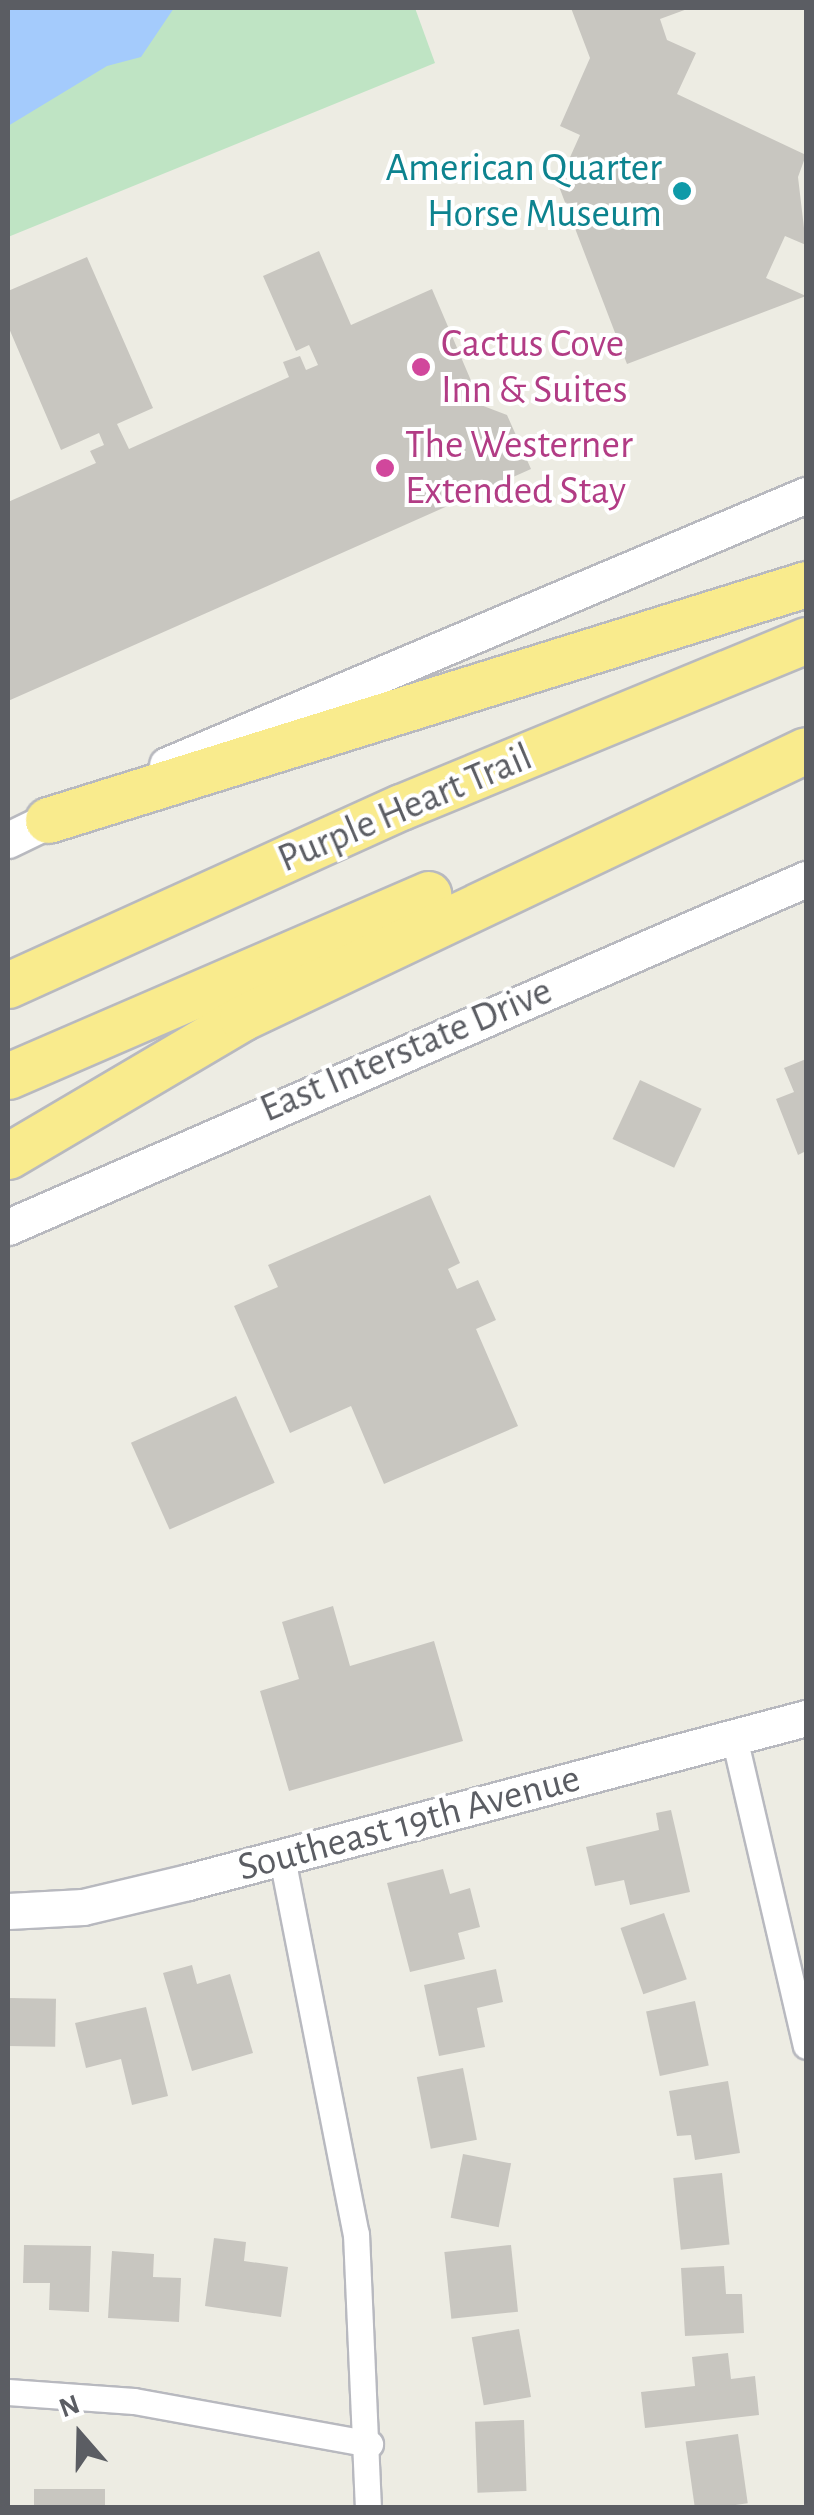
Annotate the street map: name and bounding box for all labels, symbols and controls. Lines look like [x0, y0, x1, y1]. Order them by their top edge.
place label: American Quarter Horse Museum [385, 144, 662, 238]
marker: American Quarter Horse Museum [671, 180, 693, 202]
place label: Cactus Cove Inn & Suites [441, 320, 628, 414]
marker: Cactus Cove Inn & Suites [410, 356, 432, 378]
place label: The Westerner Extended Stay [405, 421, 633, 515]
marker: The Westerner Extended Stay [374, 457, 396, 479]
street label: Purple Heart Trail [271, 733, 539, 883]
street label: East Interstate Drive [253, 967, 559, 1133]
street label: Southeast 19th Avenue [233, 1754, 585, 1892]
north arrow [30, 2385, 130, 2485]
text: N [56, 2390, 84, 2423]

